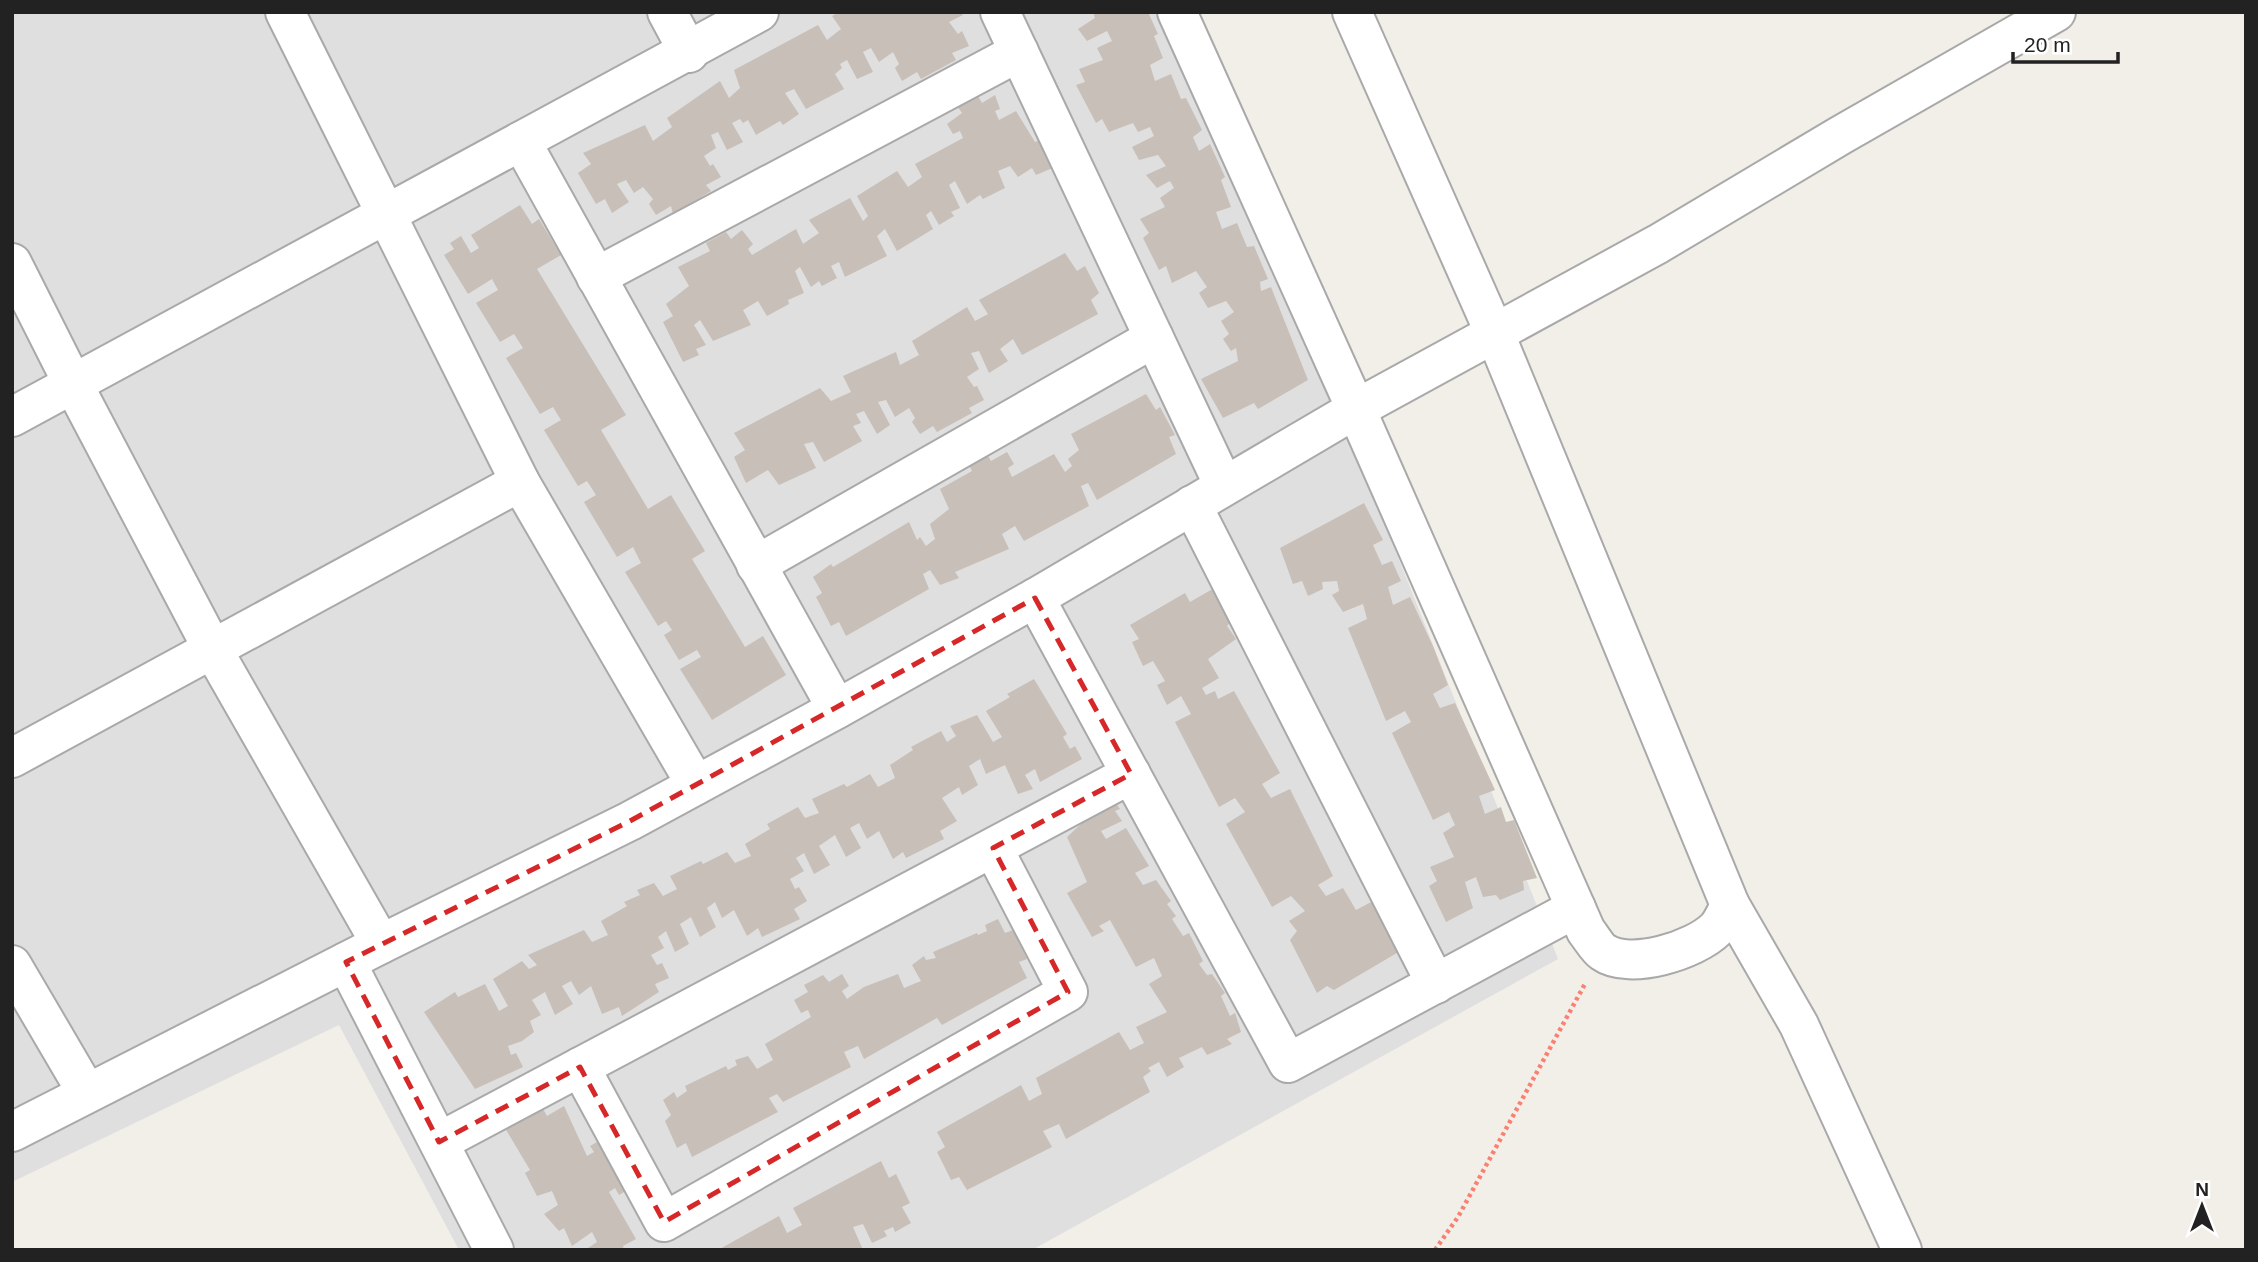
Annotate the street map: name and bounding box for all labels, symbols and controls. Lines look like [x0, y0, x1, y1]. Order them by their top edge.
scale bar [2013, 21, 2118, 65]
text: 20 m [2024, 33, 2071, 56]
north arrow [2167, 1171, 2237, 1241]
text: N [2195, 1179, 2209, 1200]

